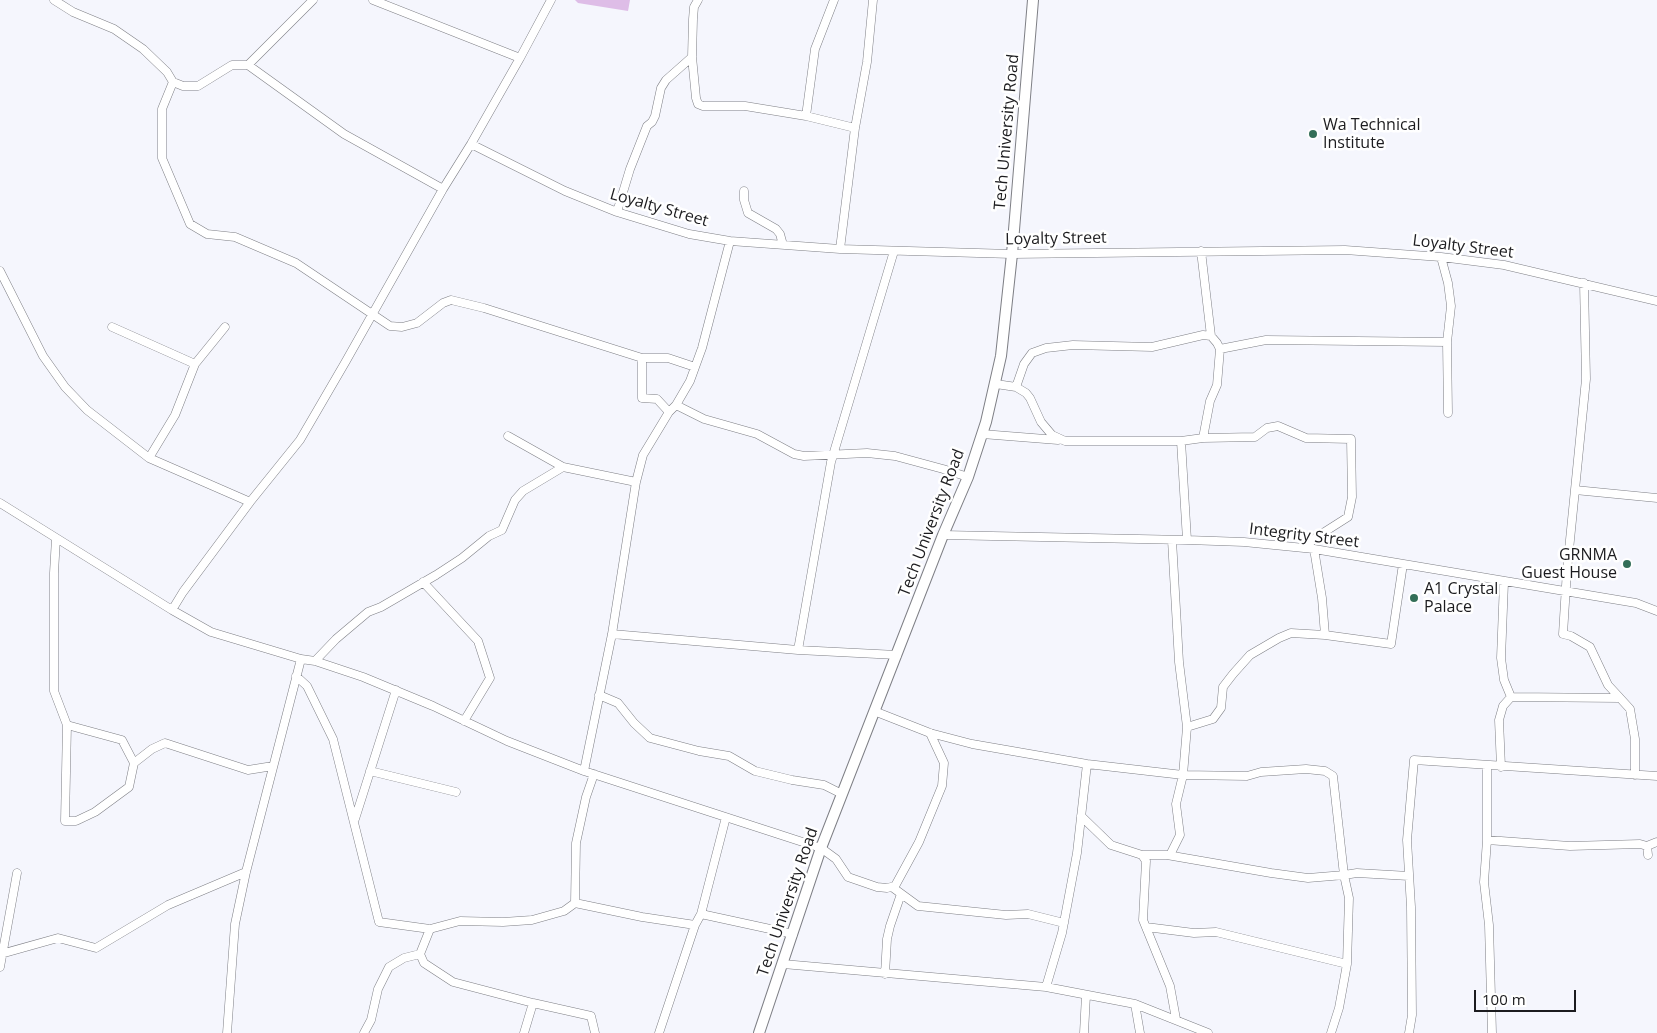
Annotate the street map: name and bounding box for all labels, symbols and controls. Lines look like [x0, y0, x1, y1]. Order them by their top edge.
street label: Tech University Road [991, 53, 1023, 211]
place label: Wa Technical Institute [1323, 115, 1421, 153]
marker: Wa Technical Institute [1307, 128, 1319, 140]
street label: Loyalty Street [608, 185, 710, 231]
street label: Loyalty Street [1005, 229, 1107, 249]
street label: Loyalty Street [1411, 231, 1515, 263]
street label: Tech University Road [895, 447, 969, 599]
street label: Integrity Street [1248, 520, 1360, 552]
place label: GRNMA Guest House [1521, 545, 1617, 583]
marker: GRNMA Guest House [1621, 558, 1633, 570]
place label: A1 Crystal Palace [1424, 579, 1498, 617]
marker: A1 Crystal Palace [1408, 592, 1420, 604]
street label: Tech University Road [753, 825, 823, 979]
scale bar [1477, 980, 1580, 1012]
text: 100 m [1482, 989, 1526, 1009]

